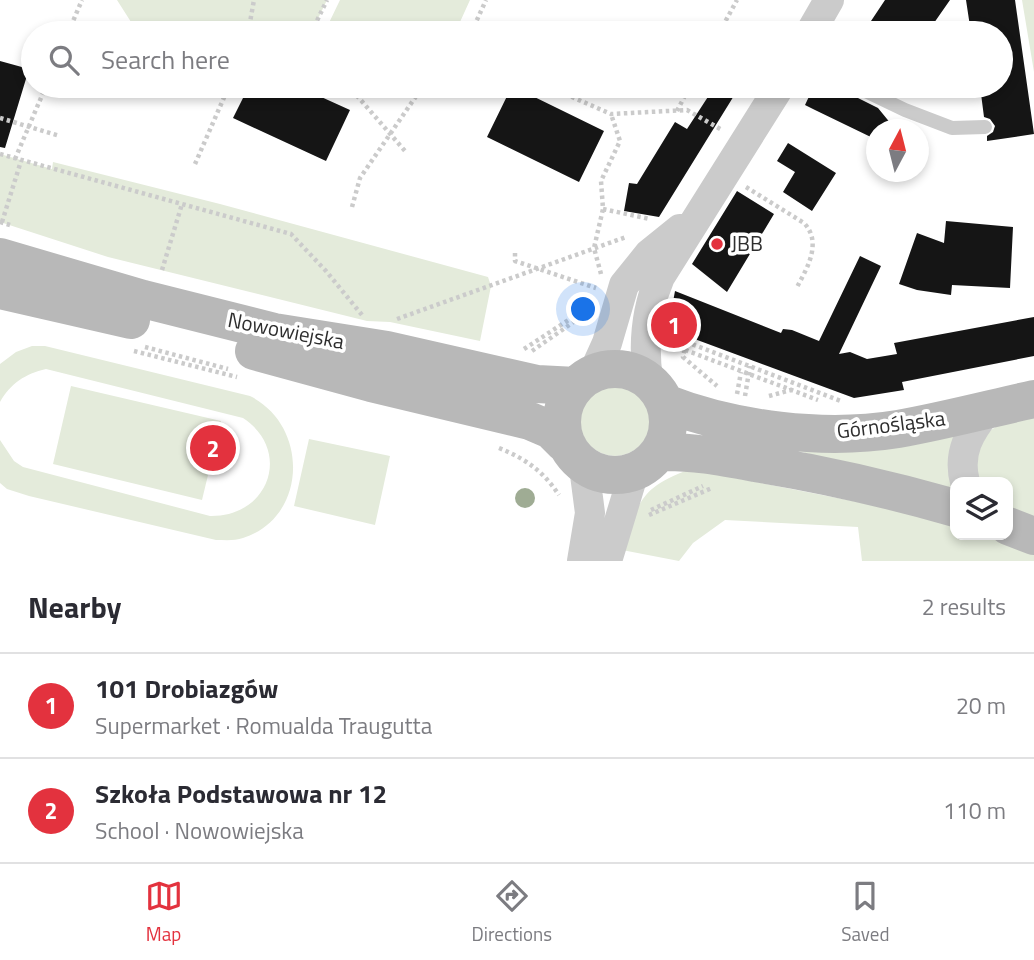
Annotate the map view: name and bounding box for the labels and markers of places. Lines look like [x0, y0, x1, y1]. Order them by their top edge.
place label: JBB [731, 227, 763, 259]
marker: JBB [709, 236, 725, 252]
pin: 1 [651, 299, 697, 351]
pin: 2 [190, 422, 236, 474]

